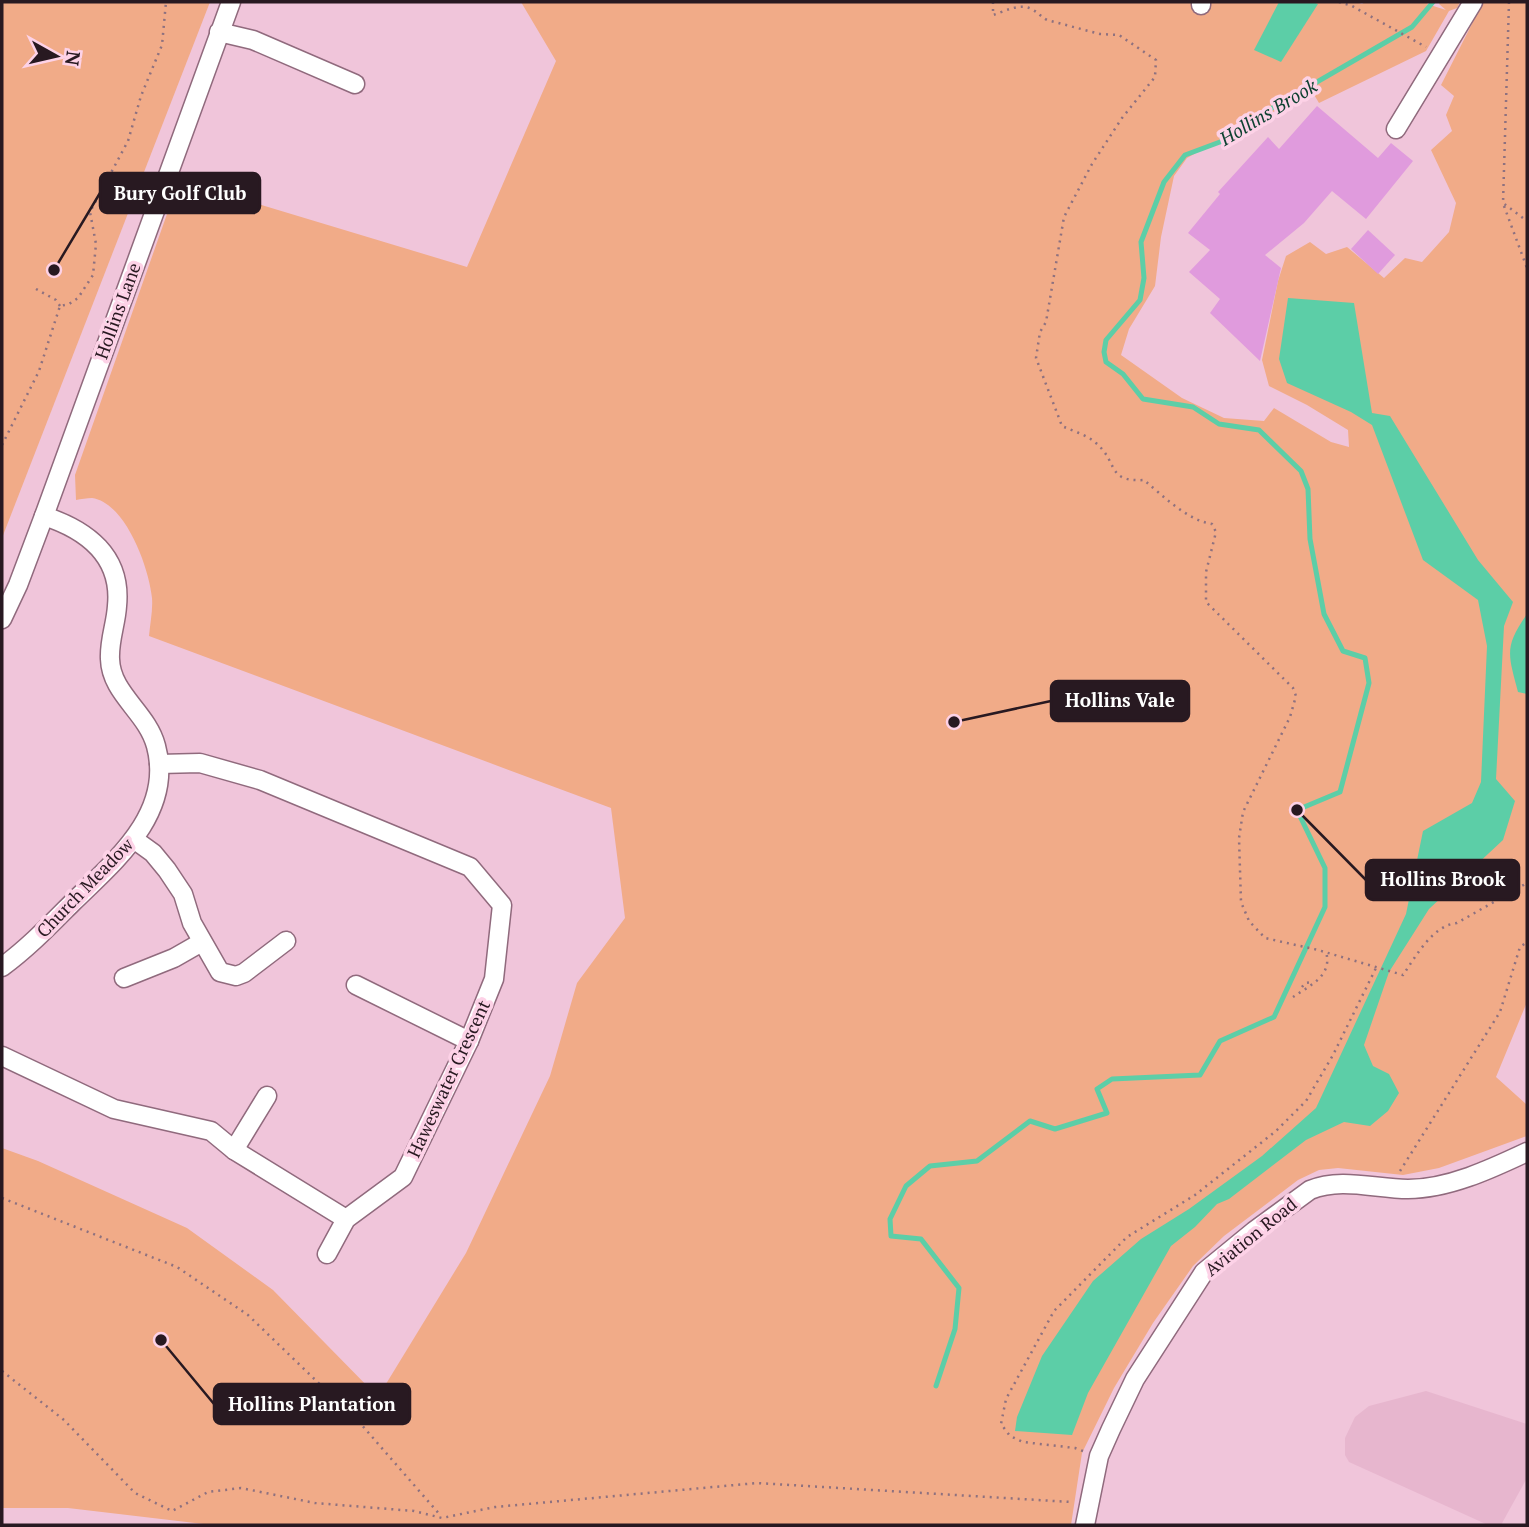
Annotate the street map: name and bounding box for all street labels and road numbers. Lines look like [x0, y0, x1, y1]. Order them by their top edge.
street label: Hollins Lane [89, 259, 146, 362]
street label: Church Meadow [31, 832, 138, 942]
street label: Haweswater Crescent [401, 996, 495, 1161]
street label: Aviation Road [1199, 1192, 1301, 1281]

